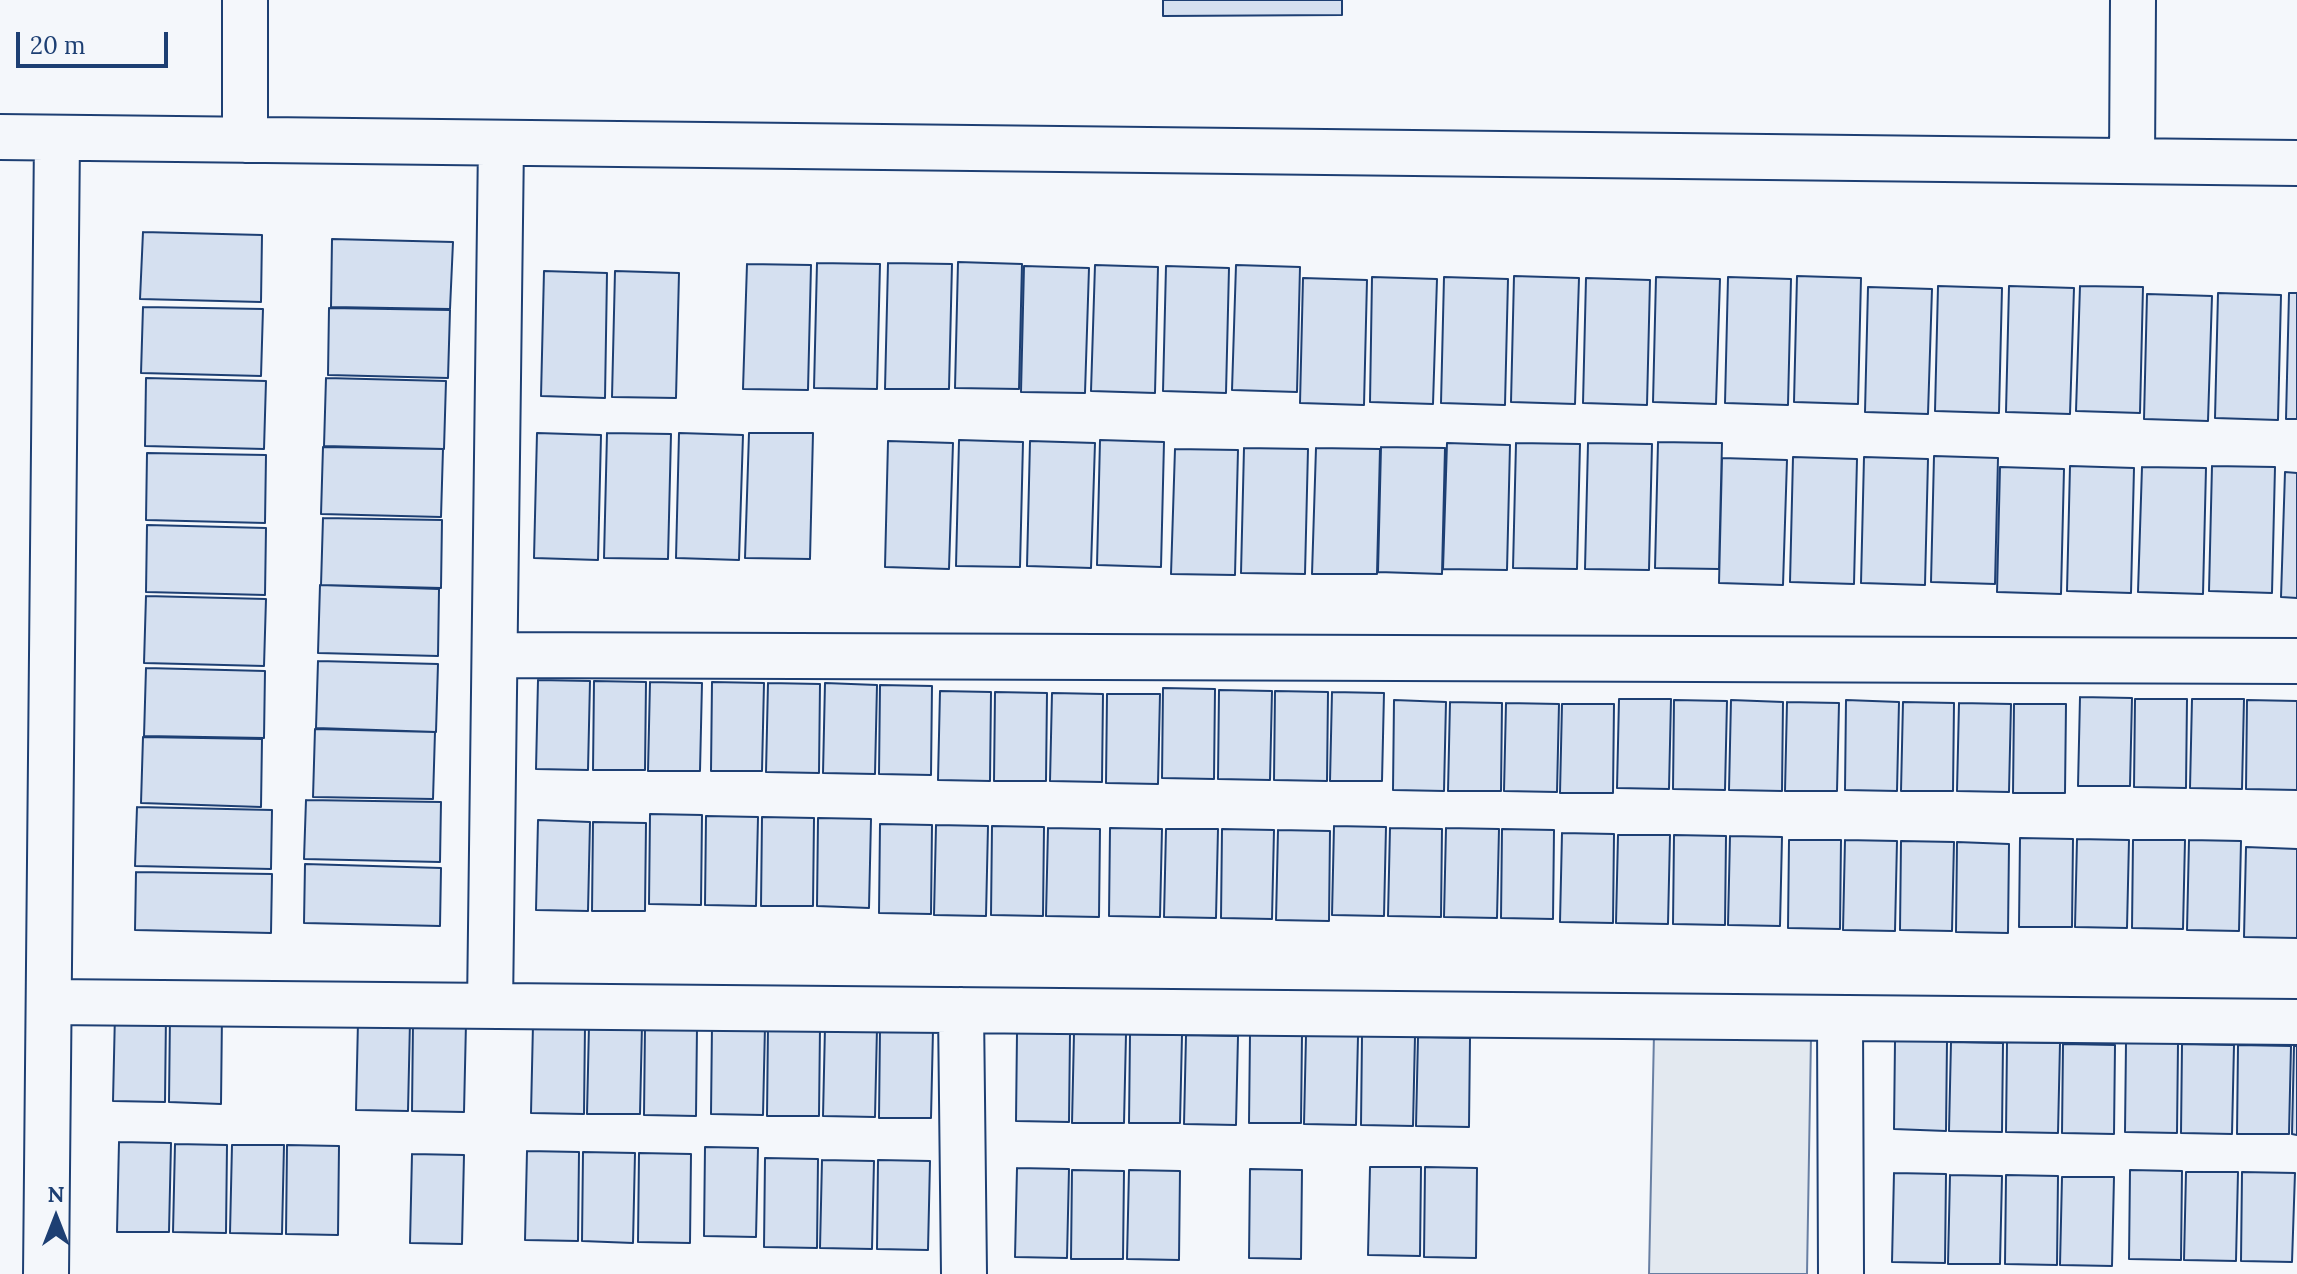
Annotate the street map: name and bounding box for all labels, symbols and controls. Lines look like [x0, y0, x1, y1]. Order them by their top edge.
scale bar [20, 16, 172, 66]
text: 20 m [30, 30, 86, 61]
north arrow [16, 1178, 96, 1258]
text: N [47, 1180, 65, 1208]

